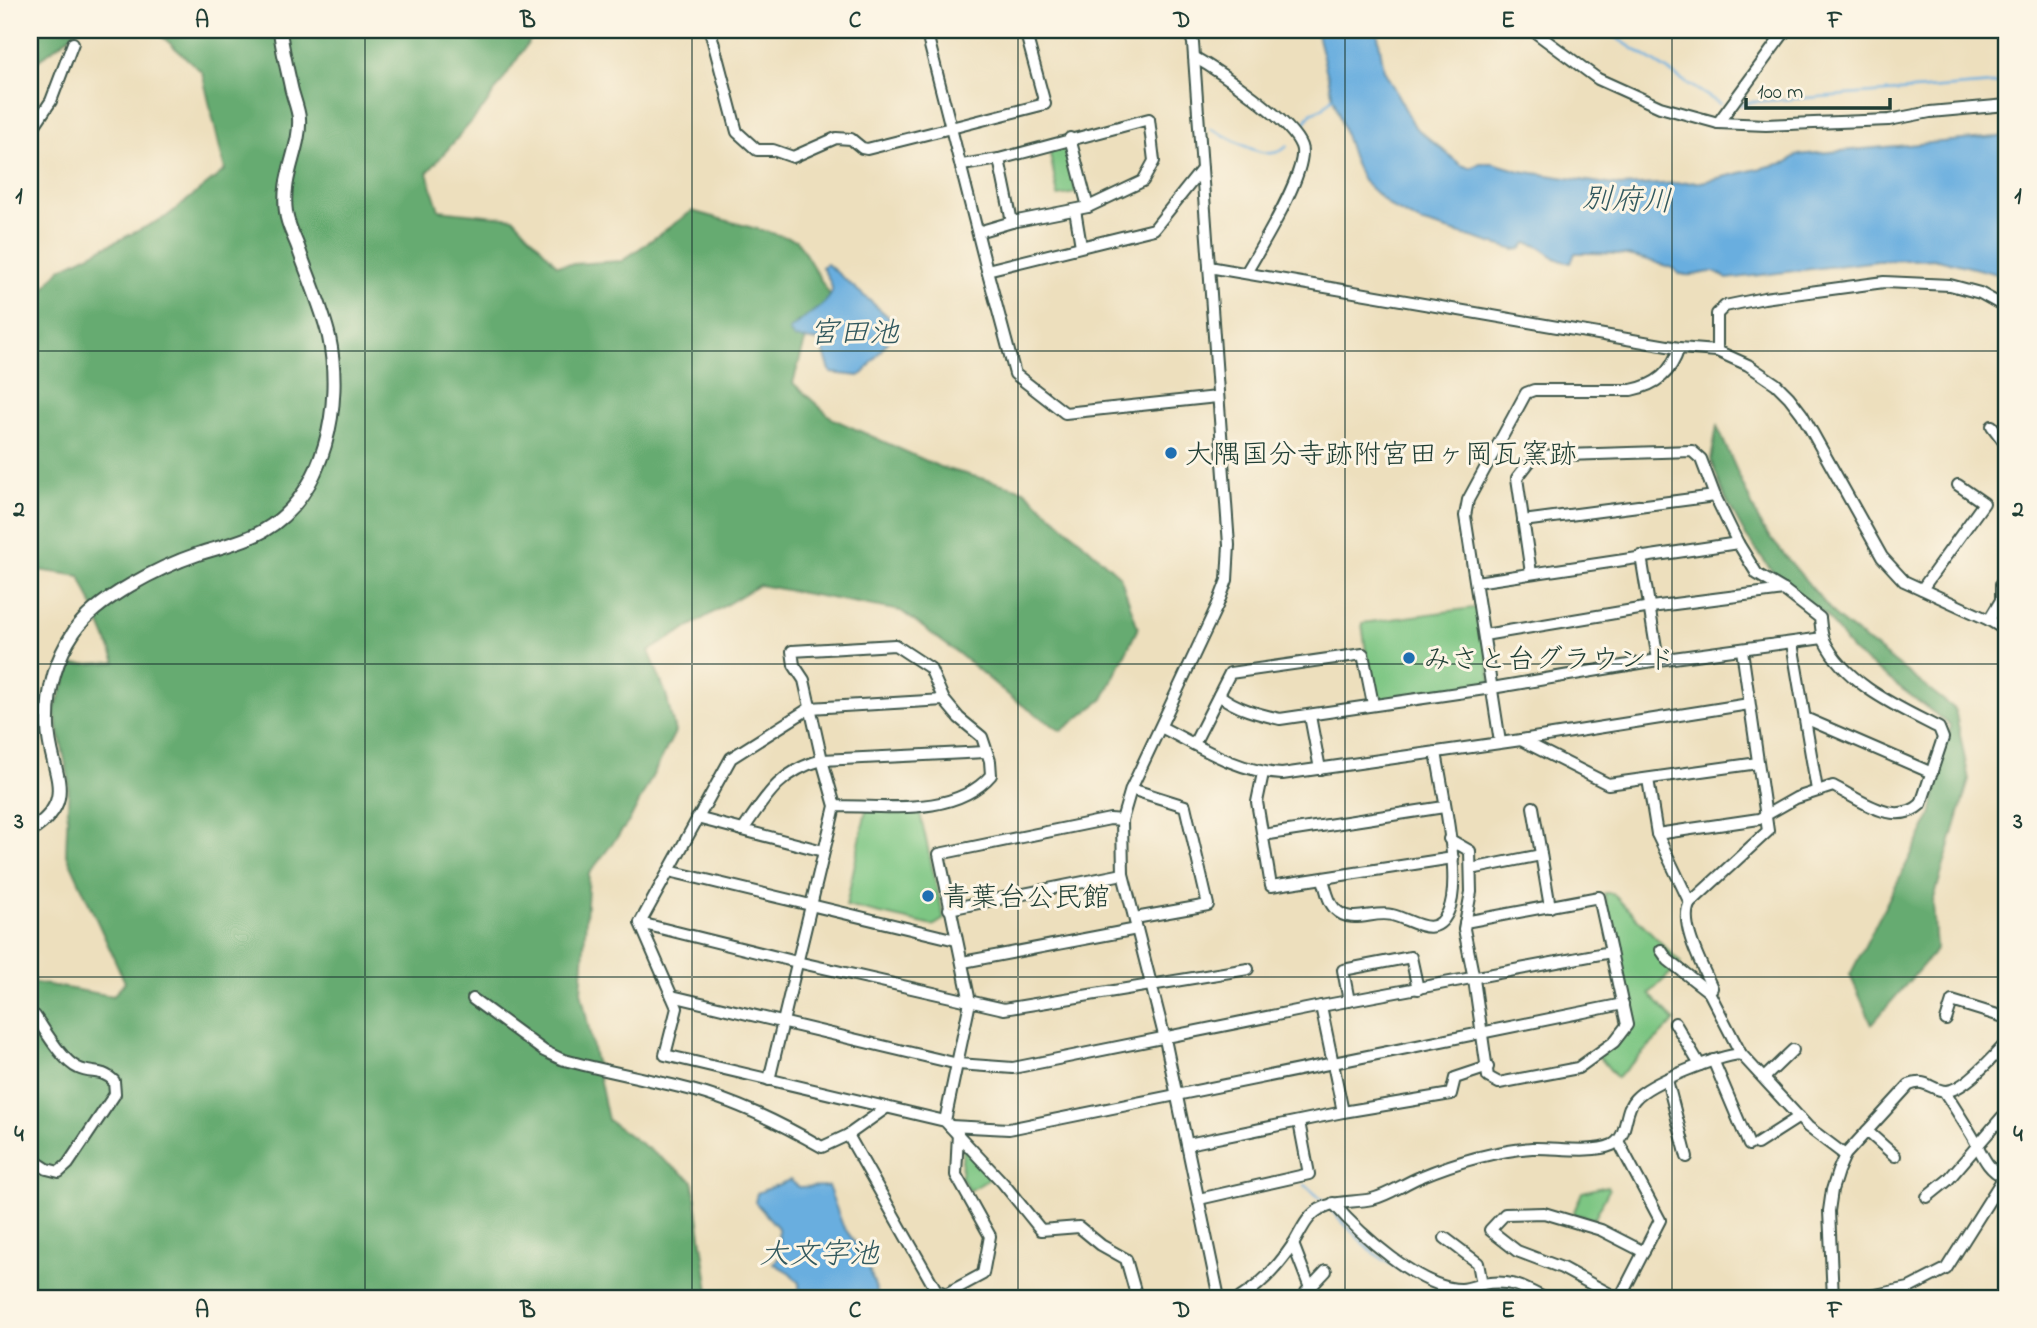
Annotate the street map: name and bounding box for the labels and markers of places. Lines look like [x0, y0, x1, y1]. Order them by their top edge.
place label: 大隅国分寺跡附宮田ヶ岡瓦窯跡 [1185, 436, 1577, 477]
marker: 大隅国分寺跡附宮田ヶ岡瓦窯跡 [1163, 445, 1179, 461]
place label: みさと台グラウンド [1423, 641, 1675, 682]
marker: みさと台グラウンド [1401, 650, 1417, 666]
place label: 青葉台公民館 [942, 879, 1110, 920]
marker: 青葉台公民館 [920, 888, 936, 904]

